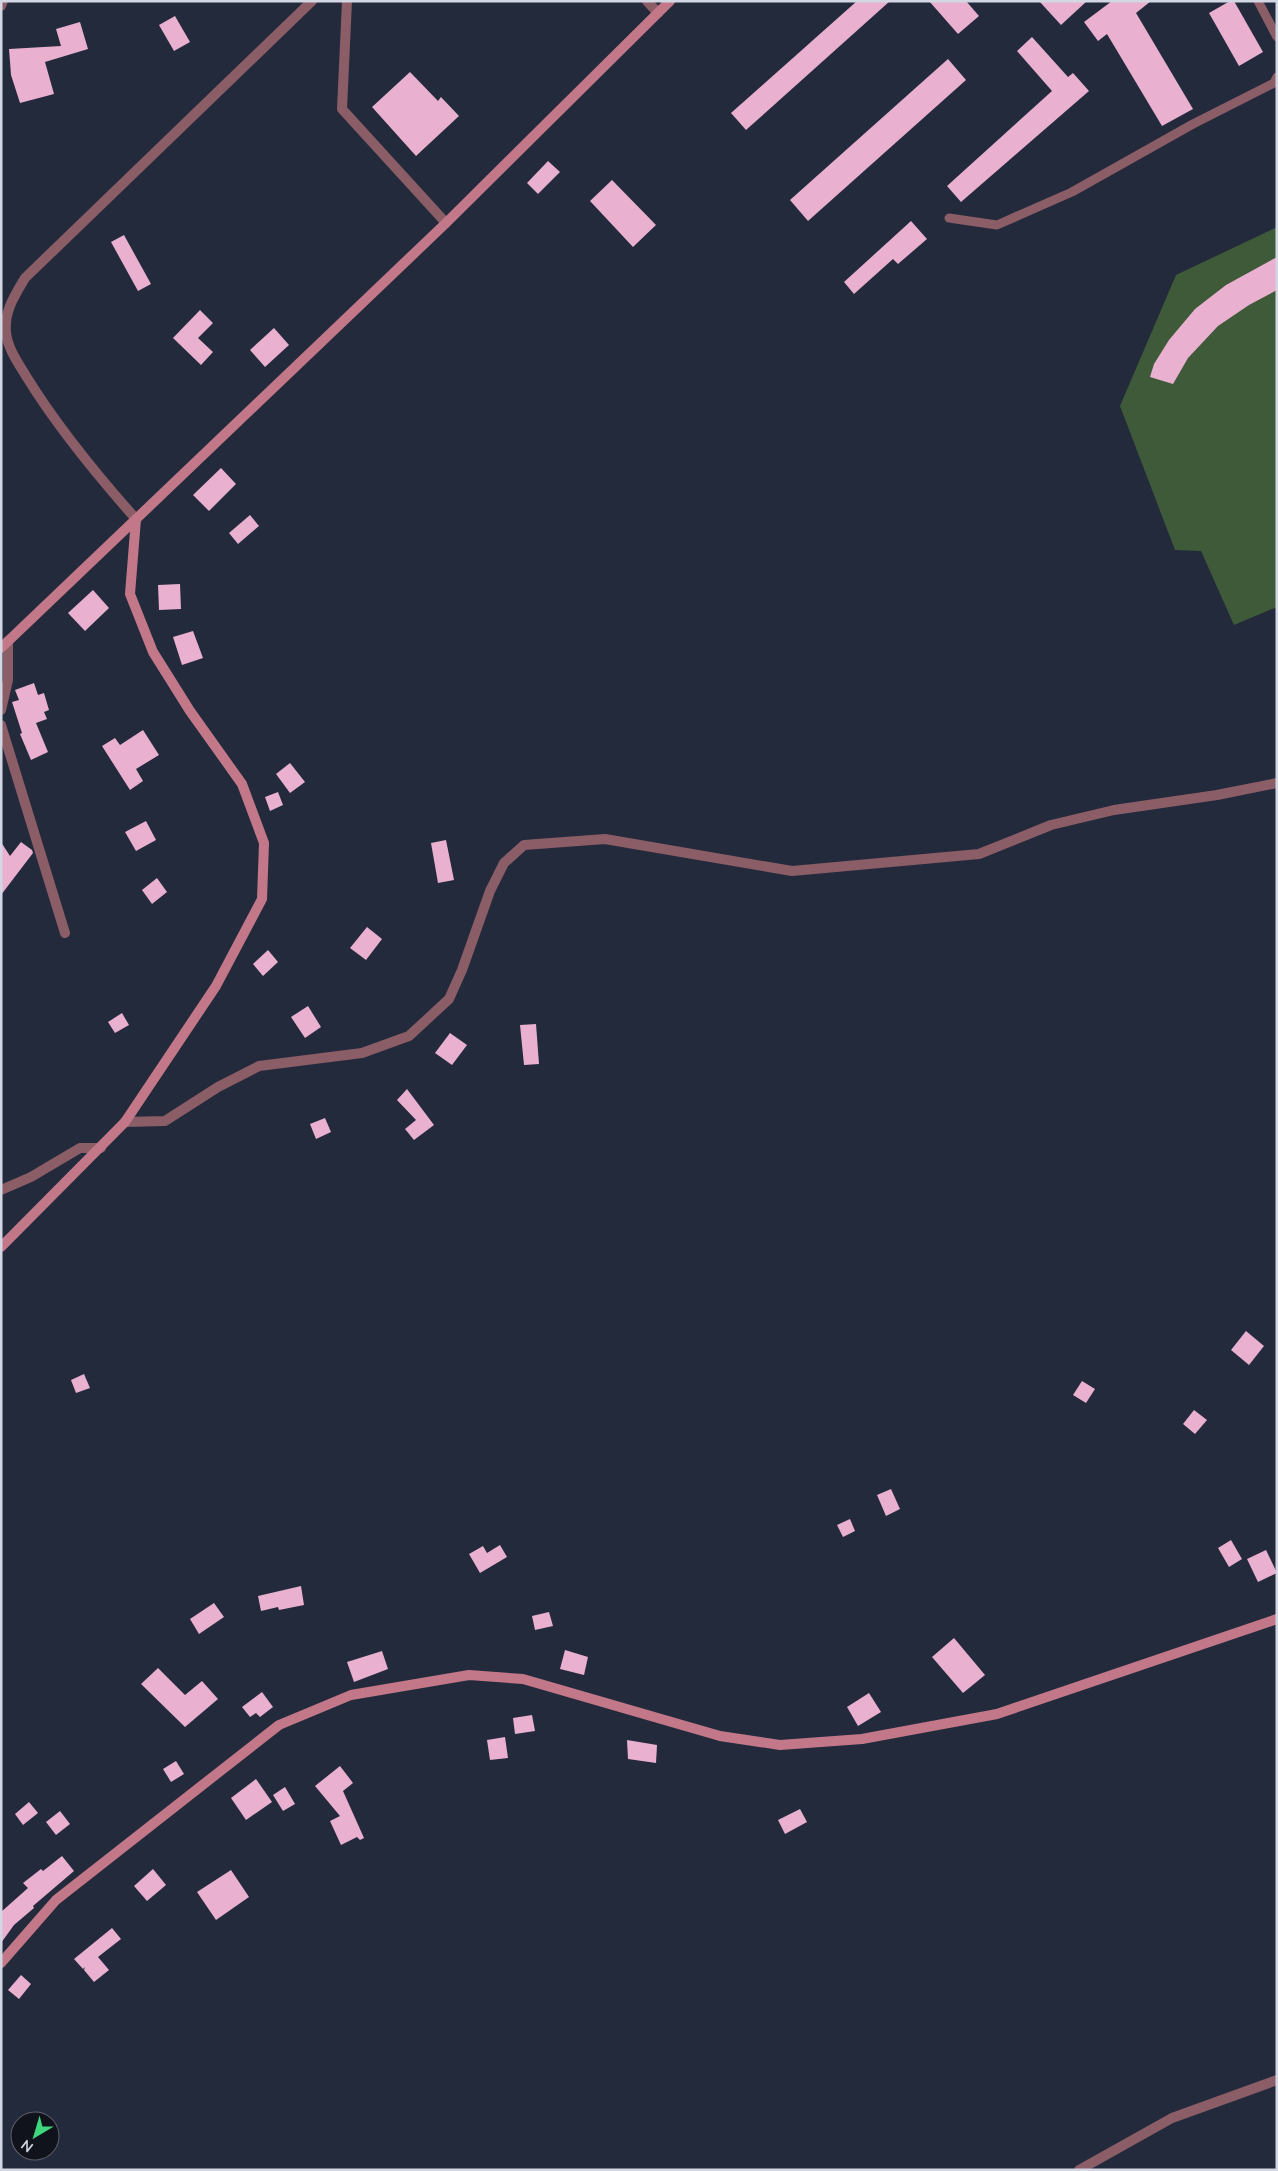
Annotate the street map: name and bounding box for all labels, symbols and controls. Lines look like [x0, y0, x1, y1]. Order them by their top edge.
north arrow [10, 2111, 60, 2161]
text: N [17, 2136, 37, 2157]

